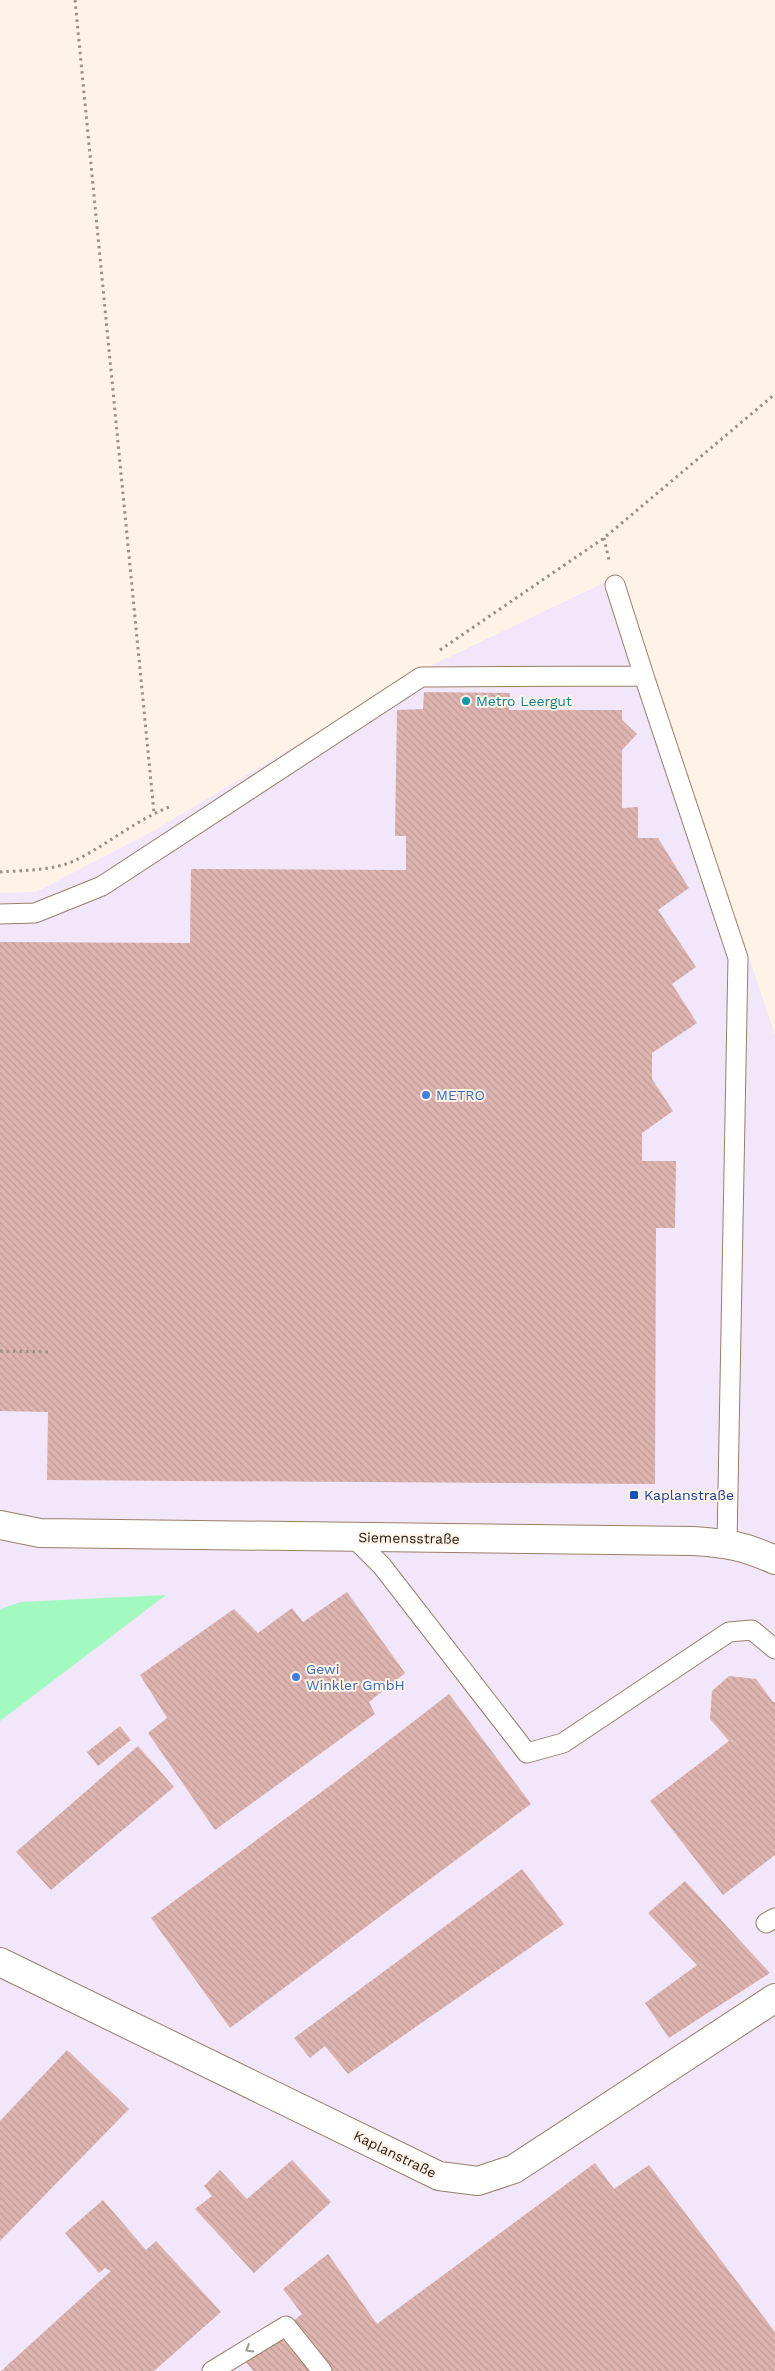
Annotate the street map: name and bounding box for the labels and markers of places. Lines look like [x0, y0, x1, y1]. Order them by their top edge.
place label: Metro Leergut [476, 693, 572, 709]
marker: Metro Leergut [460, 695, 472, 707]
place label: METRO [436, 1087, 485, 1103]
marker: METRO [420, 1089, 432, 1101]
place label: Kaplanstraße [644, 1487, 734, 1503]
marker: Kaplanstraße [628, 1489, 640, 1501]
place label: Gewi Winkler GmbH [306, 1661, 405, 1693]
marker: Gewi Winkler GmbH [290, 1671, 302, 1683]

